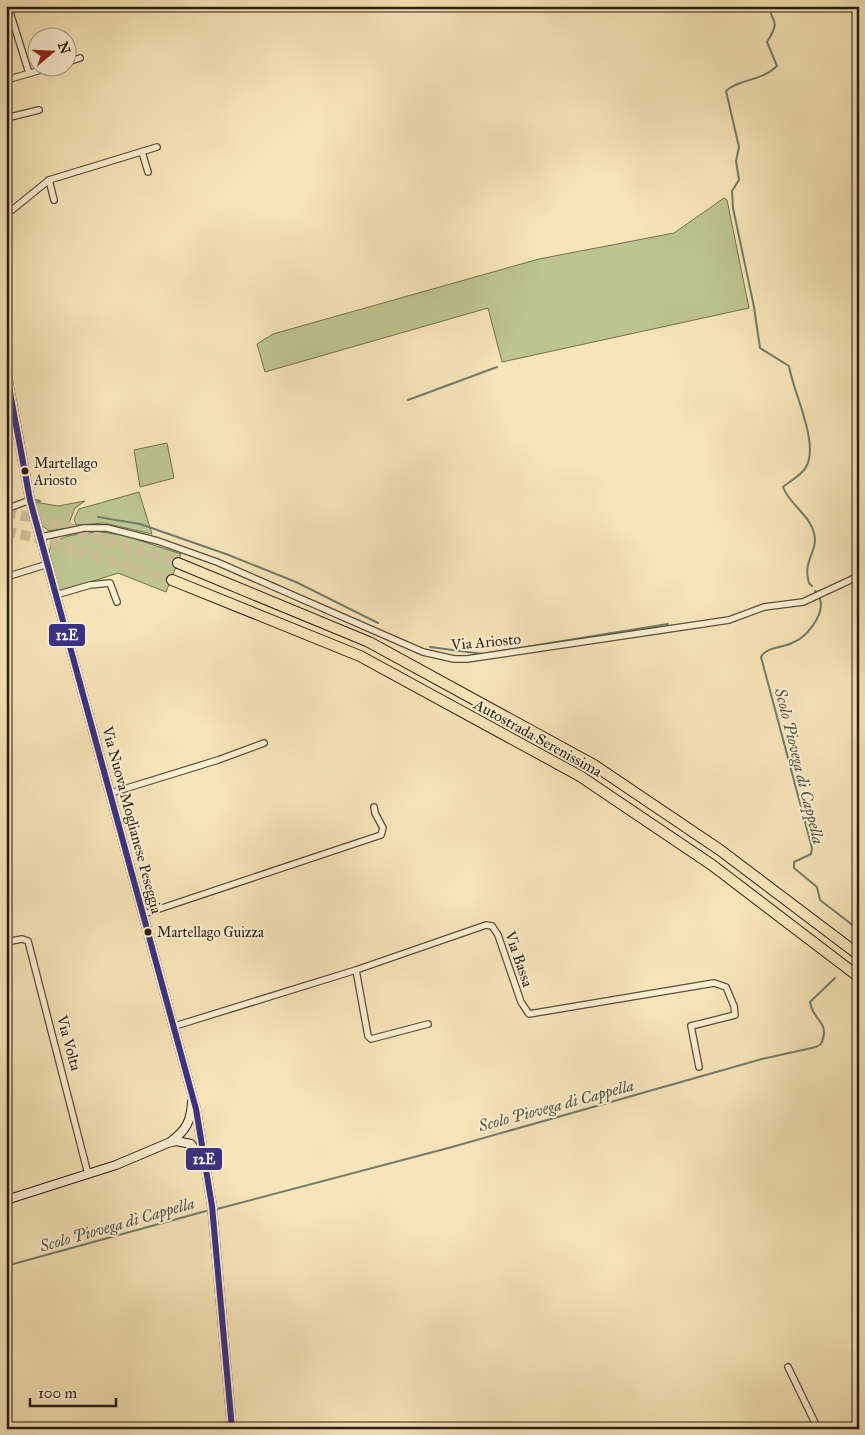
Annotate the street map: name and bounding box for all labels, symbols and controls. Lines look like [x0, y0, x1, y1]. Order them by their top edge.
north arrow [28, 28, 78, 78]
text: N [54, 40, 74, 56]
place label: Martellago Ariosto [33, 455, 98, 489]
marker: Martellago Ariosto [20, 466, 30, 476]
line badge: 12E [48, 623, 86, 647]
text: 12E [56, 627, 78, 644]
street label: Via Ariosto [449, 630, 522, 654]
water label: Scolo Piovega di Cappella [770, 685, 828, 847]
street label: Autostrada Serenissima [470, 695, 606, 781]
street label: Via Nuova Moglianese Peseggia [98, 723, 166, 916]
place label: Martellago Guizza [157, 924, 264, 941]
marker: Martellago Guizza [143, 927, 153, 937]
street label: Via Bassa [501, 928, 537, 990]
street label: Via Volta [53, 1012, 85, 1073]
water label: Scolo Piovega di Cappella [475, 1075, 637, 1137]
line badge: 12E [185, 1147, 223, 1171]
text: 12E [193, 1151, 215, 1168]
water label: Scolo Piovega di Cappella [37, 1193, 197, 1257]
scale bar [30, 1375, 116, 1407]
text: 100 m [38, 1384, 78, 1402]

